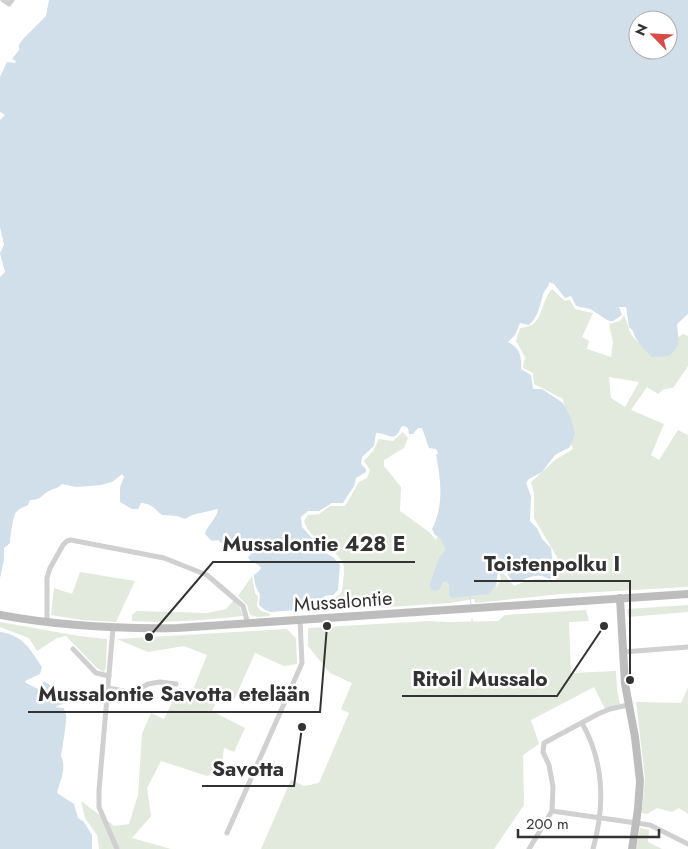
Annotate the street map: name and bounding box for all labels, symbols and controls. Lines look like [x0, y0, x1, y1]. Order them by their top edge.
north arrow [628, 10, 678, 60]
text: N [630, 21, 653, 39]
callout: Mussalontie 428 E [213, 526, 415, 562]
text: Mussalontie 428 E [223, 529, 405, 559]
callout: Toistenpolku I [474, 545, 630, 581]
text: Toistenpolku I [484, 549, 620, 579]
street label: Mussalontie [293, 584, 393, 619]
callout: Ritoil Mussalo [402, 660, 557, 696]
text: Ritoil Mussalo [412, 664, 548, 694]
callout: Mussalontie Savotta etelään [28, 676, 320, 712]
text: Mussalontie Savotta etelään [38, 679, 310, 709]
callout: Savotta [202, 750, 294, 786]
text: Savotta [212, 754, 284, 784]
scale bar [518, 806, 659, 838]
text: 200 m [526, 813, 569, 835]

